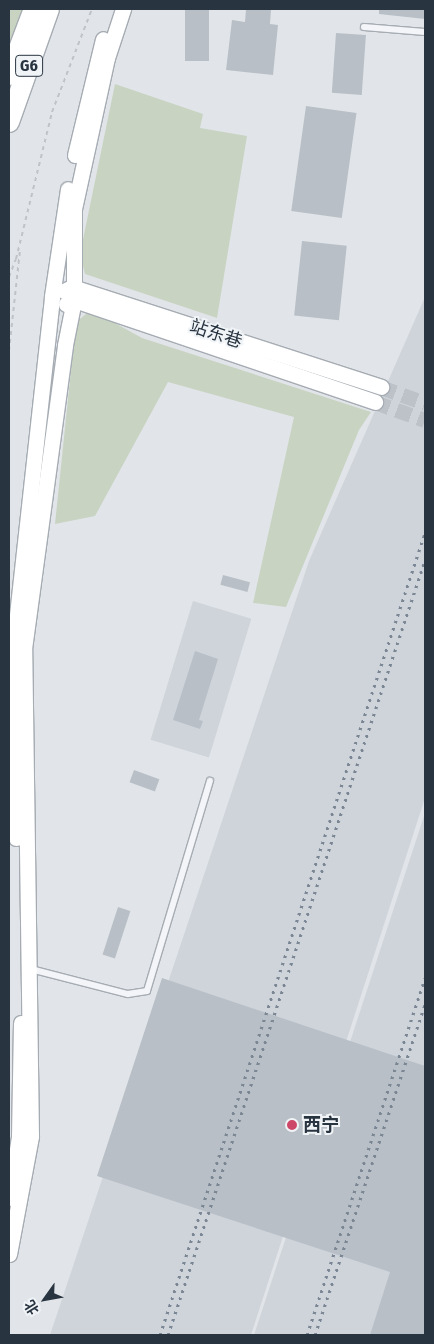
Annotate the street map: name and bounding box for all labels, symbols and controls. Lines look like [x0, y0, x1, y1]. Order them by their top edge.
road number: G6 [14, 52, 44, 80]
street label: 站东巷 [187, 315, 245, 353]
place label: 西宁 [303, 1114, 339, 1136]
marker: 西宁 [285, 1118, 299, 1132]
north arrow [20, 1274, 70, 1324]
text: 北 [21, 1297, 43, 1318]

